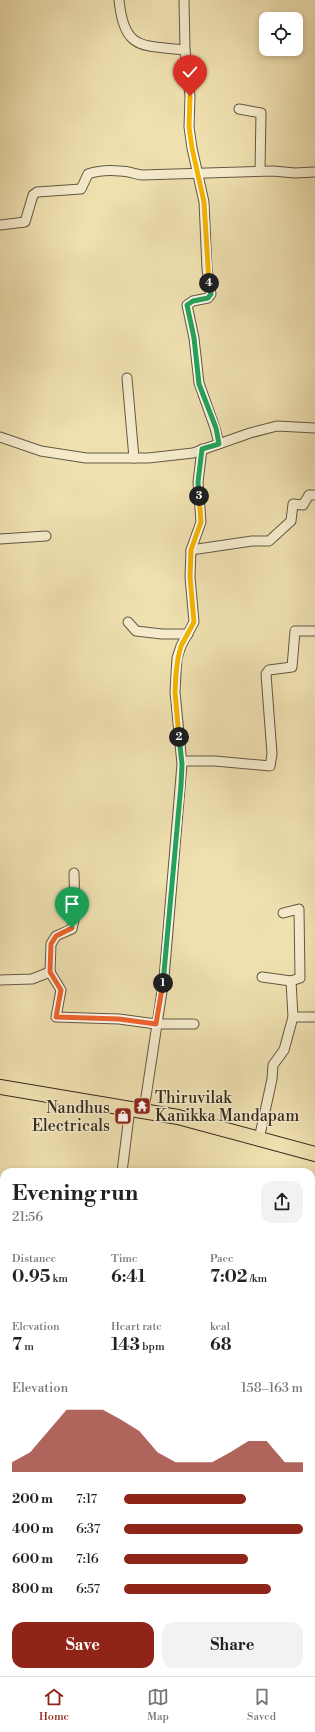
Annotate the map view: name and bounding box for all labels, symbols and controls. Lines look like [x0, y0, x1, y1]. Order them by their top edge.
map controls [259, 12, 303, 56]
button: locate [259, 12, 303, 56]
pin [173, 55, 207, 96]
icon: check [179, 61, 201, 83]
pin: 4 [199, 273, 219, 293]
text: 4 [205, 276, 213, 290]
pin: 3 [189, 486, 209, 506]
text: 3 [196, 489, 202, 503]
pin: 2 [169, 727, 189, 747]
text: 2 [176, 730, 182, 744]
pin [55, 887, 89, 928]
icon: arrive [61, 893, 83, 915]
pin: 1 [153, 973, 173, 993]
text: 1 [160, 976, 166, 990]
place label: Thiruvilak Kanikka Mandapam [155, 1088, 299, 1126]
temple icon: Thiruvilak Kanikka Mandapam [132, 1096, 152, 1116]
place label: Nandhus Electricals [32, 1098, 110, 1136]
shop icon: Nandhus Electricals [113, 1106, 133, 1126]
text: Evening run [12, 1180, 138, 1207]
button: share [261, 1181, 303, 1223]
text: 21:56 [12, 1209, 43, 1225]
text: Distance [12, 1252, 56, 1266]
text: Time [111, 1252, 138, 1266]
text: Pace [210, 1252, 234, 1266]
text: 0.95 [12, 1266, 50, 1288]
text: 6:41 [111, 1266, 146, 1288]
text: 7:02 [210, 1266, 247, 1288]
text: km [50, 1272, 68, 1286]
text: /km [247, 1272, 267, 1286]
text: Elevation [12, 1320, 60, 1334]
text: Heart rate [111, 1320, 162, 1334]
text: kcal [210, 1320, 230, 1334]
text: 7 [12, 1334, 22, 1356]
text: 143 [111, 1334, 140, 1356]
text: 68 [210, 1334, 232, 1356]
text: m [22, 1340, 34, 1354]
text: bpm [140, 1340, 165, 1354]
text: Elevation [12, 1380, 68, 1396]
text: 158–163 m [241, 1380, 303, 1396]
text: 200 m [12, 1491, 53, 1507]
text: 7:17 [76, 1491, 97, 1507]
text: 400 m [12, 1521, 54, 1537]
text: 6:37 [76, 1521, 100, 1537]
text: 600 m [12, 1551, 53, 1567]
text: 7:16 [76, 1551, 99, 1567]
text: 800 m [12, 1581, 53, 1597]
text: 6:57 [76, 1581, 100, 1597]
button: Save [12, 1622, 154, 1668]
button: Share [162, 1622, 303, 1668]
tab: Home [39, 1686, 69, 1724]
tab: Map [147, 1686, 169, 1724]
tab: Saved [247, 1686, 276, 1724]

